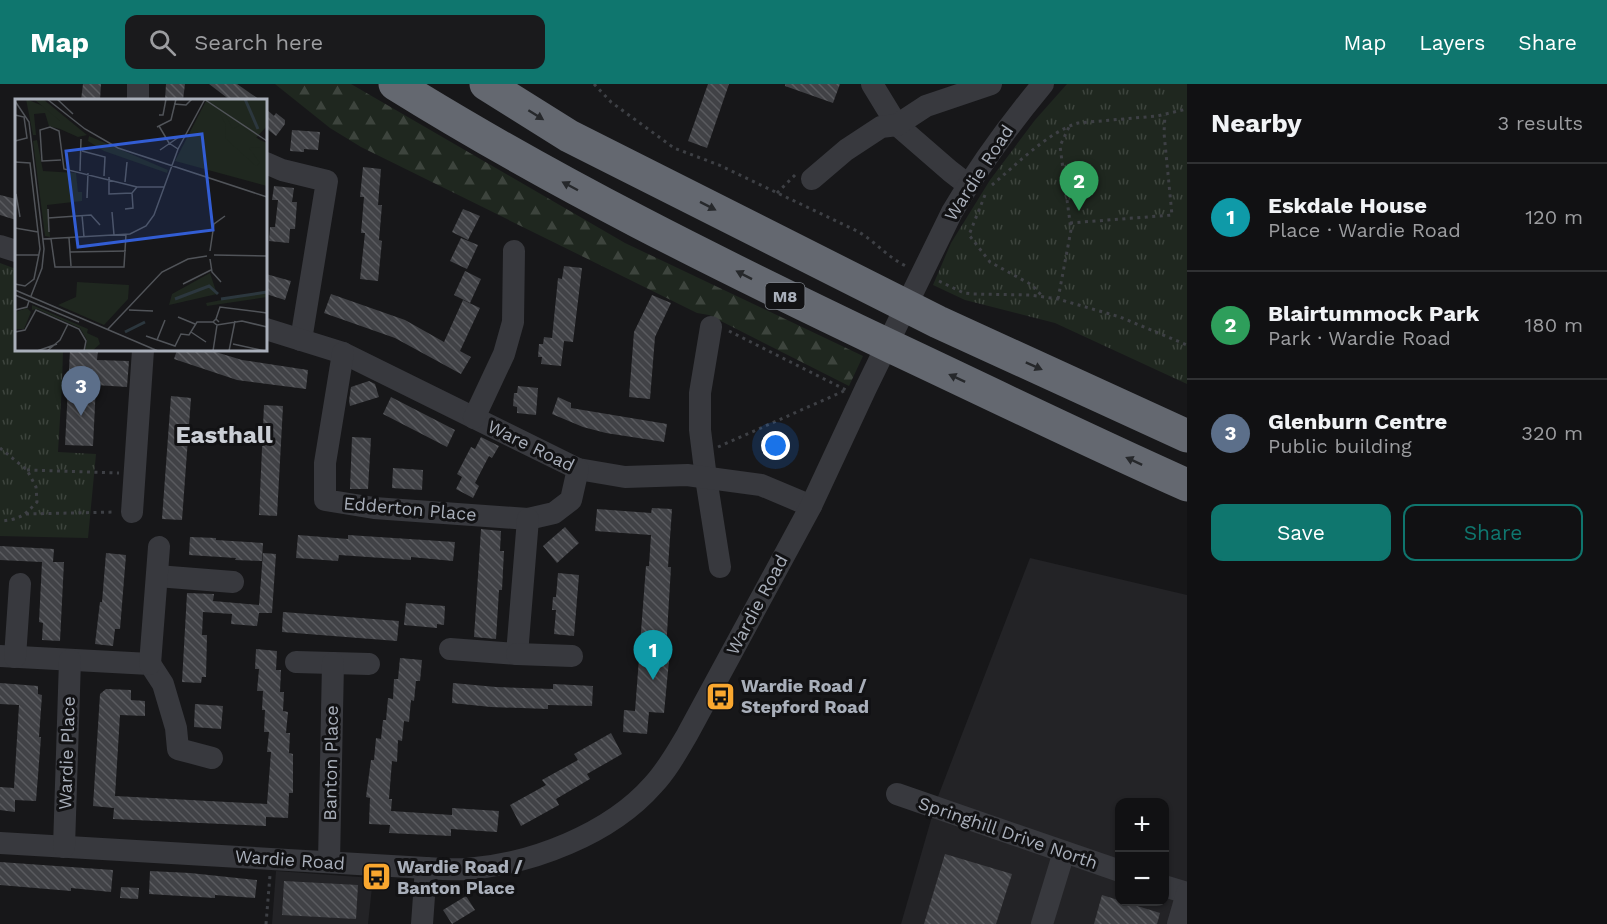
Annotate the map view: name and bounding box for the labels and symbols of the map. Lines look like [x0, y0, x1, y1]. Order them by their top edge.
inset map [15, 99, 267, 351]
one-way arrow [528, 109, 544, 120]
street label: Wardie Road [940, 121, 1017, 225]
pin: 2 [1060, 162, 1098, 211]
one-way arrow [561, 181, 578, 191]
one-way arrow [700, 201, 717, 211]
one-way arrow [735, 270, 752, 280]
road number: M8 [766, 283, 804, 309]
one-way arrow [1025, 361, 1043, 371]
pin: 3 [62, 366, 100, 416]
one-way arrow [949, 373, 966, 382]
street label: Ware Road [484, 415, 578, 476]
district label: Easthall [175, 421, 273, 449]
your location [761, 431, 790, 460]
one-way arrow [1125, 456, 1142, 465]
street label: Edderton Place [343, 492, 478, 525]
street label: Wardie Road [721, 551, 792, 658]
pin: 1 [634, 630, 672, 680]
place label: Wardie Road / Stepford Road [741, 675, 869, 717]
bus stop icon: Wardie Road / Stepford Road [704, 680, 736, 712]
street label: Wardie Place [54, 696, 79, 810]
street label: Banton Place [319, 705, 342, 821]
street label: Springhill Drive North [916, 792, 1101, 873]
street label: Wardie Road [234, 845, 346, 874]
place label: Wardie Road / Banton Place [397, 856, 523, 898]
bus stop icon: Wardie Road / Banton Place [360, 861, 392, 893]

